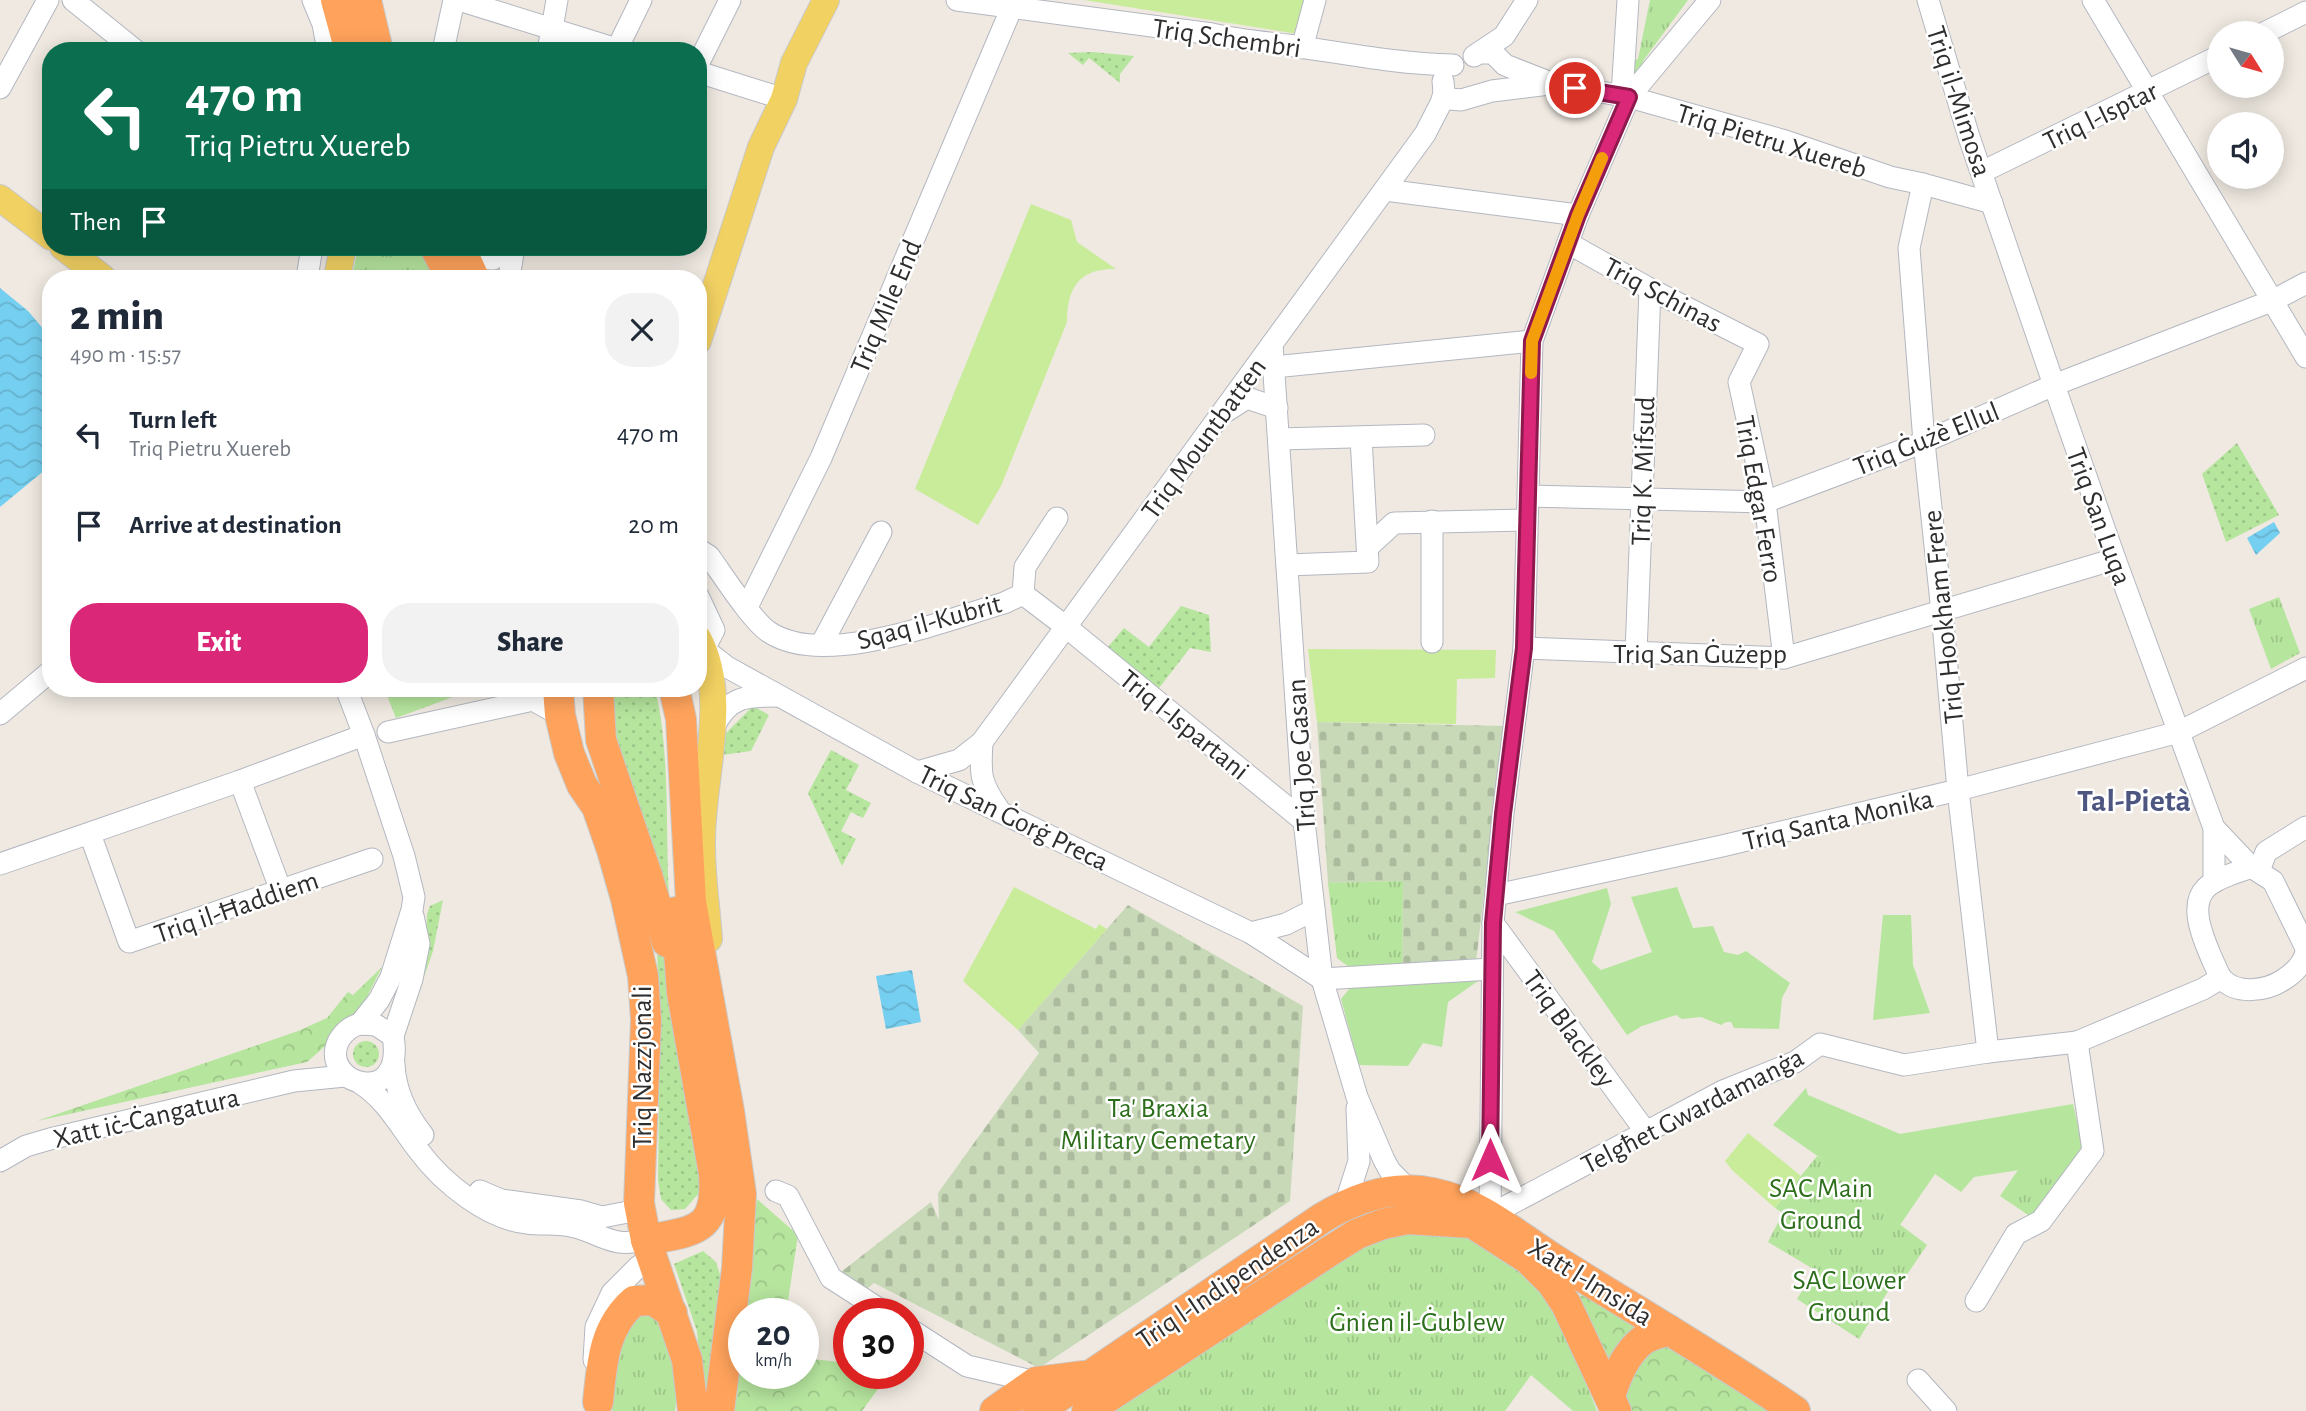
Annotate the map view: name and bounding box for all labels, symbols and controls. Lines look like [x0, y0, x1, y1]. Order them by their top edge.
street label: Triq Schembri [1151, 15, 1303, 63]
north arrow [2207, 21, 2284, 98]
map controls [2207, 21, 2284, 189]
street label: Triq il-Mimosa [1921, 23, 1996, 180]
pin [1545, 58, 1605, 118]
icon: arrive [1556, 69, 1594, 107]
icon: left [70, 70, 161, 161]
text: 470 m [185, 72, 303, 121]
street label: Triq l-Isptar [2039, 77, 2163, 156]
street label: Triq Pietru Xuereb [1673, 100, 1870, 184]
button: sound [2207, 112, 2284, 189]
text: Triq Pietru Xuereb [185, 130, 411, 162]
icon: arrive [135, 203, 173, 241]
text: Then [70, 209, 121, 235]
street label: Triq Mile End [846, 236, 927, 378]
street label: Triq Schinas [1598, 253, 1726, 338]
button: close [605, 293, 679, 367]
text: 2 min [70, 295, 164, 337]
text: 490 m · 15:57 [70, 344, 181, 367]
street label: Triq Mountbatten [1137, 353, 1272, 525]
street label: Triq K. Mifsud [1627, 396, 1661, 546]
street label: Triq Ġużè Ellul [1849, 396, 2004, 482]
text: Turn left [129, 407, 217, 433]
street label: Triq Edgar Ferro [1730, 414, 1787, 585]
icon: left [70, 416, 108, 454]
text: 470 m [617, 421, 679, 447]
text: Triq Pietru Xuereb [129, 438, 291, 461]
street label: Triq San Luqa [2060, 444, 2136, 589]
icon: arrive [70, 507, 108, 545]
street label: Triq Hookham Frere [1919, 509, 1969, 725]
text: Arrive at destination [129, 512, 342, 538]
text: 20 m [628, 512, 679, 538]
street label: Sqaq il-Kubrit [854, 590, 1005, 656]
button: Exit [70, 603, 368, 683]
button: Share [382, 603, 679, 683]
street label: Triq San Ġużepp [1613, 639, 1787, 669]
street label: Triq l-Ispartani [1114, 665, 1254, 786]
street label: Triq Joe Gasan [1283, 678, 1321, 832]
street label: Triq San Ġorġ Preca [914, 759, 1113, 877]
street label: Triq Santa Monika [1741, 785, 1936, 856]
district label: Tal-Pietà [2077, 785, 2191, 817]
street label: Triq il-Ħaddiem [151, 867, 322, 949]
street label: Triq Blackley [1517, 966, 1620, 1093]
street label: Triq Nazzjonali [629, 985, 657, 1149]
street label: Telgħet Gwardamanġa [1577, 1044, 1809, 1180]
street label: Xatt iċ-Ċangatura [50, 1082, 242, 1154]
park label: Ta' Braxia Military Cemetary [1060, 1095, 1256, 1155]
position arrow [1453, 1123, 1527, 1197]
park label: SAC Main Ground [1769, 1175, 1873, 1235]
street label: Triq l-Indipendenza [1132, 1213, 1324, 1355]
street label: Xatt l-Imsida [1523, 1234, 1657, 1332]
park label: SAC Lower Ground [1792, 1267, 1906, 1327]
speed limit sign: 30 [833, 1298, 924, 1389]
park label: Ġnien il-Ġublew [1329, 1307, 1505, 1337]
text: 20 [756, 1317, 791, 1352]
text: km/h [755, 1352, 792, 1370]

